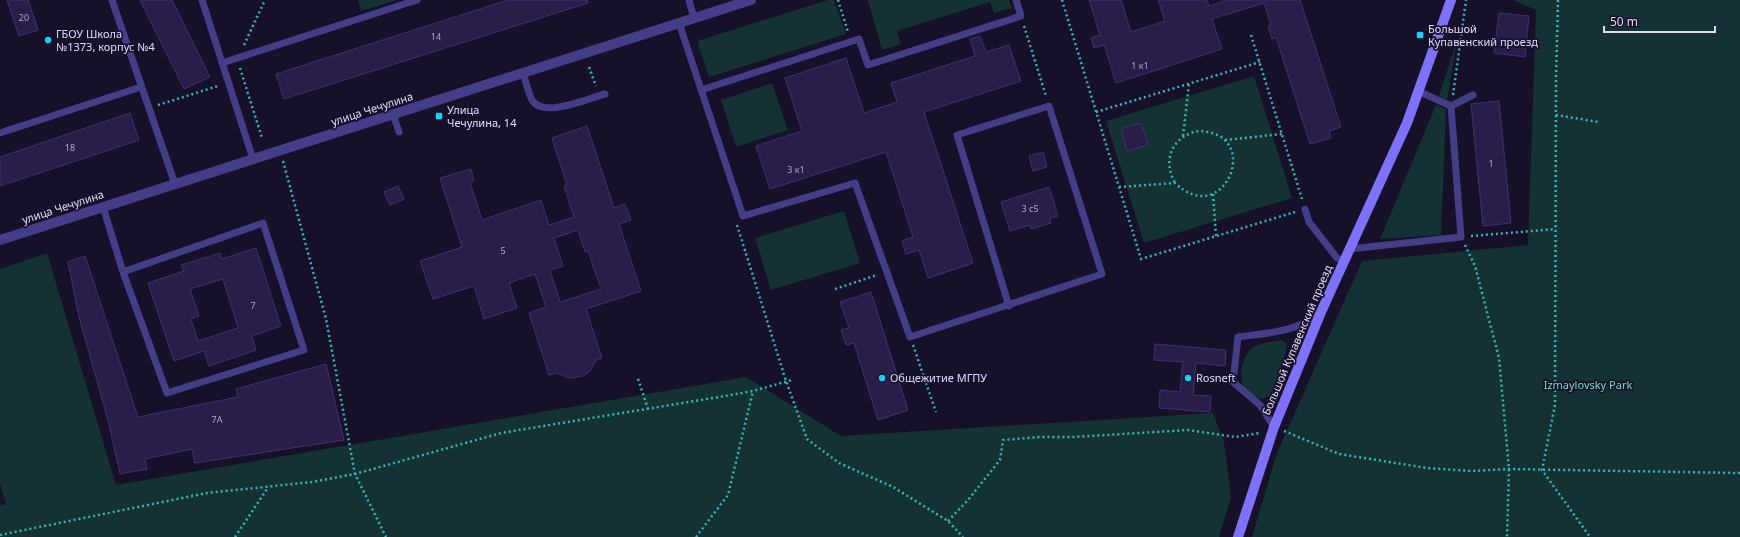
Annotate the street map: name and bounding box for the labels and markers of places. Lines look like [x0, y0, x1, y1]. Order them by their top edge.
place label: Большой Купавенский проезд [1428, 21, 1538, 49]
place label: ГБОУ Школа №1373, корпус №4 [56, 26, 155, 54]
marker: Большой Купавенский проезд [1415, 30, 1425, 40]
marker: ГБОУ Школа №1373, корпус №4 [43, 35, 53, 45]
place label: Улица Чечулина, 14 [447, 102, 517, 130]
marker: Улица Чечулина, 14 [434, 111, 444, 121]
place label: Общежитие МГПУ [890, 370, 987, 385]
place label: Rosneft [1196, 370, 1236, 385]
marker: Общежитие МГПУ [877, 373, 887, 383]
marker: Rosneft [1183, 373, 1193, 383]

